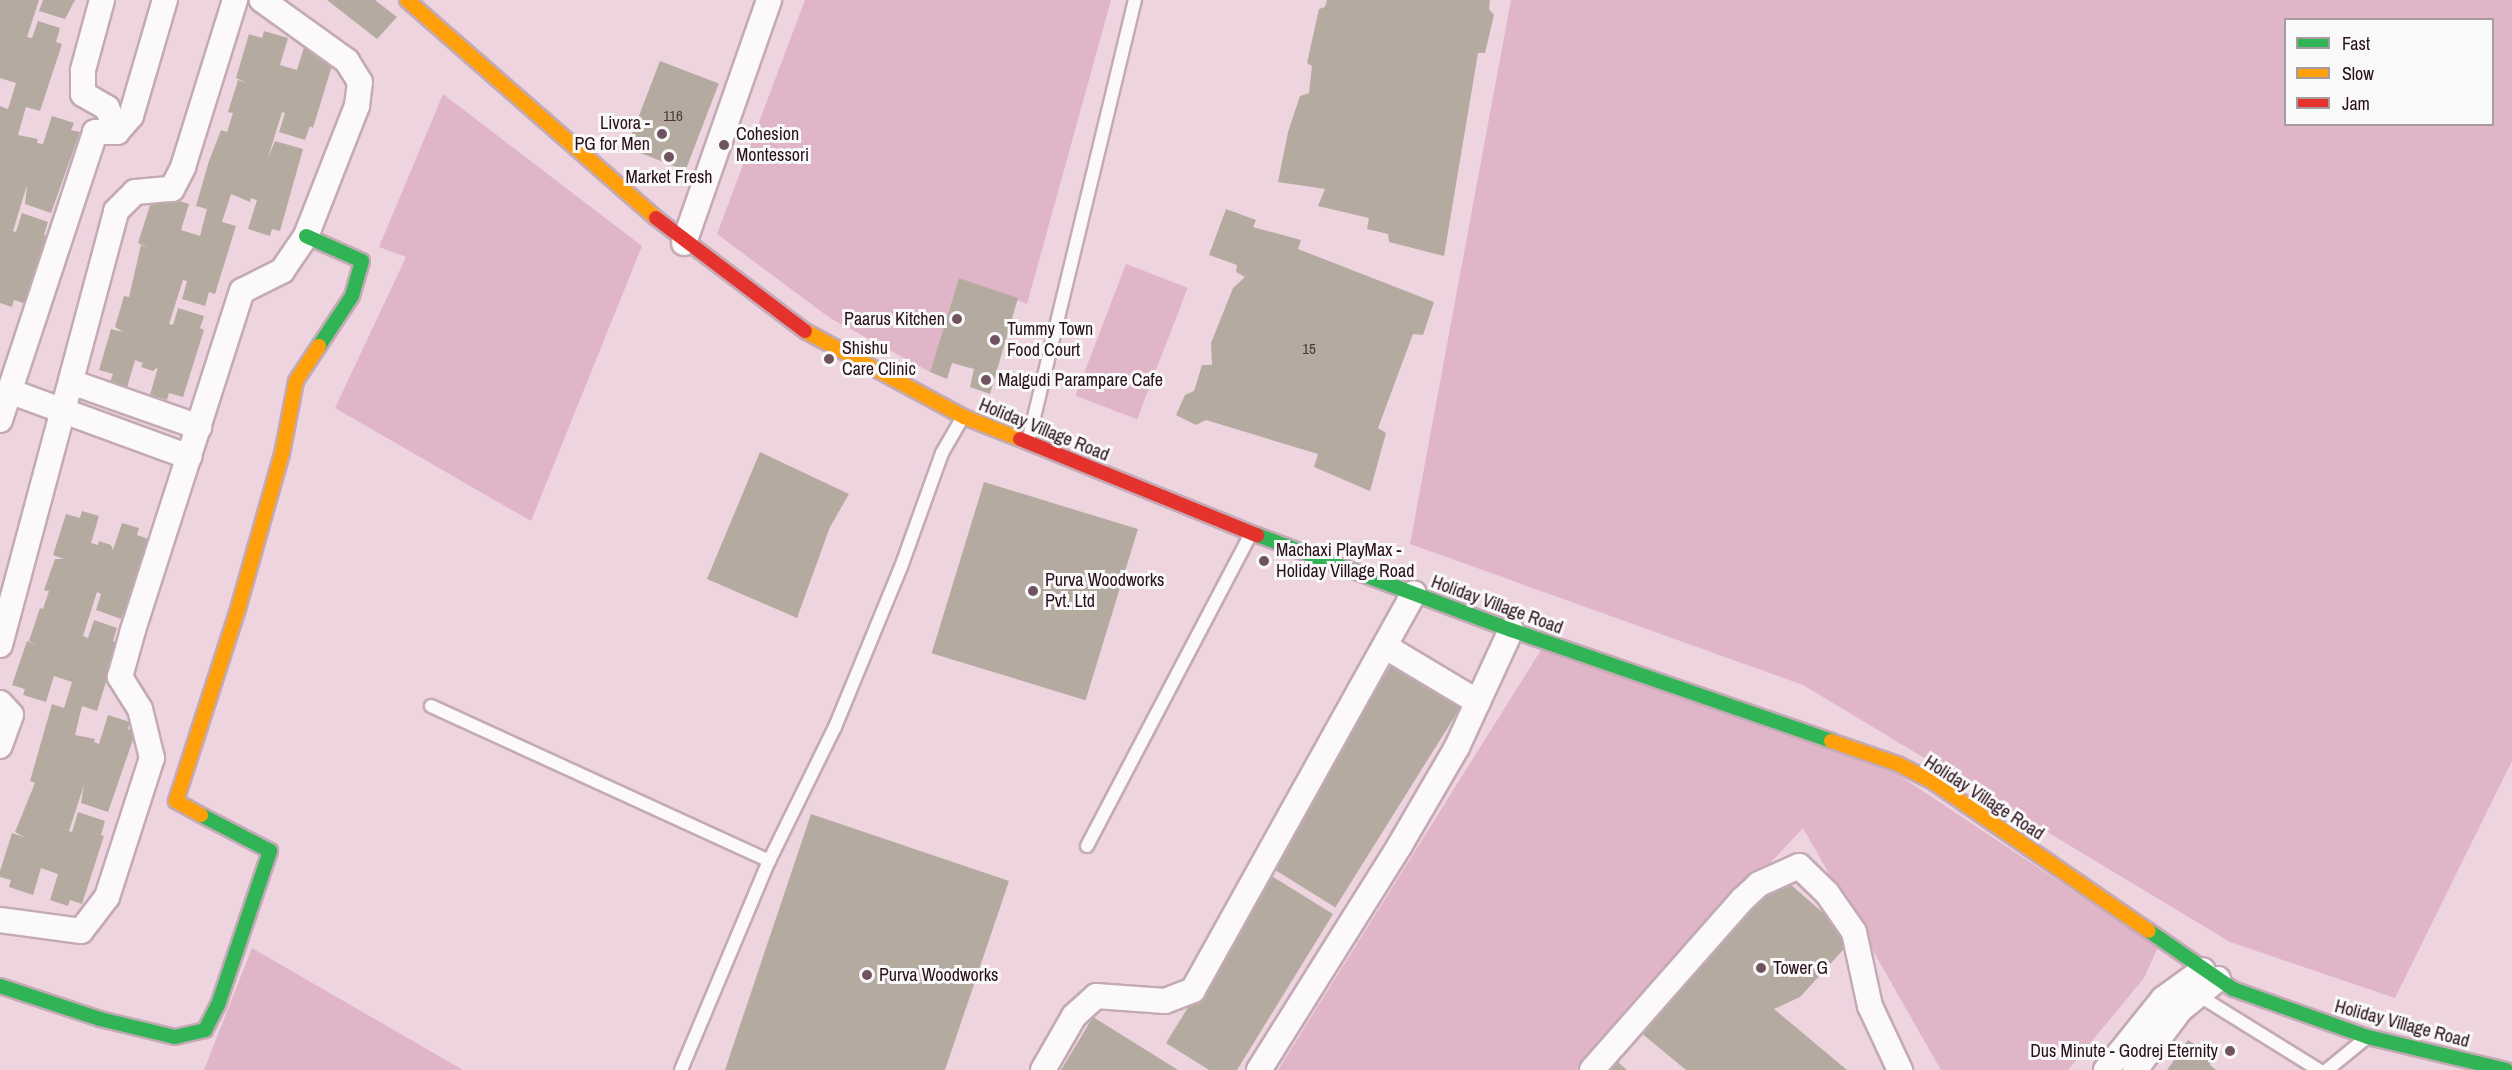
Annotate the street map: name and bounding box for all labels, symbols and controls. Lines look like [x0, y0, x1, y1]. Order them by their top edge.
legend [2284, 18, 2494, 126]
text: Fast [2342, 31, 2370, 56]
text: Slow [2342, 61, 2374, 86]
text: Jam [2342, 91, 2370, 116]
house number: 116 [663, 107, 683, 125]
place label: Livora - PG for Men [575, 113, 650, 156]
place label: Cohesion Montessori [736, 124, 809, 166]
marker: Livora - PG for Men [655, 127, 669, 141]
marker: Cohesion Montessori [717, 138, 731, 152]
marker: Market Fresh [662, 150, 676, 164]
place label: Market Fresh [626, 166, 712, 188]
place label: Paarus Kitchen [844, 308, 945, 330]
marker: Paarus Kitchen [950, 312, 964, 326]
place label: Tummy Town Food Court [1007, 319, 1093, 362]
marker: Tummy Town Food Court [988, 333, 1002, 347]
place label: Shishu Care Clinic [842, 338, 916, 380]
house number: 15 [1302, 340, 1316, 358]
marker: Shishu Care Clinic [820, 350, 838, 368]
place label: Malgudi Parampare Cafe [998, 369, 1163, 391]
marker: Malgudi Parampare Cafe [979, 373, 993, 387]
street label: Holiday Village Road [976, 394, 1112, 466]
place label: Machaxi PlayMax - Holiday Village Road [1276, 540, 1414, 582]
marker: Machaxi PlayMax - Holiday Village Road [1257, 554, 1271, 568]
place label: Purva Woodworks Pvt. Ltd [1045, 570, 1165, 612]
street label: Holiday Village Road [1428, 571, 1566, 639]
marker: Purva Woodworks Pvt. Ltd [1026, 584, 1040, 598]
street label: Holiday Village Road [1920, 751, 2048, 845]
place label: Tower G [1773, 957, 1828, 979]
marker: Tower G [1754, 961, 1768, 975]
place label: Purva Woodworks [879, 964, 999, 986]
marker: Purva Woodworks [860, 968, 874, 982]
street label: Holiday Village Road [2332, 996, 2472, 1052]
place label: Dus Minute - Godrej Eternity [2030, 1040, 2218, 1062]
marker: Dus Minute - Godrej Eternity [2223, 1044, 2237, 1058]

